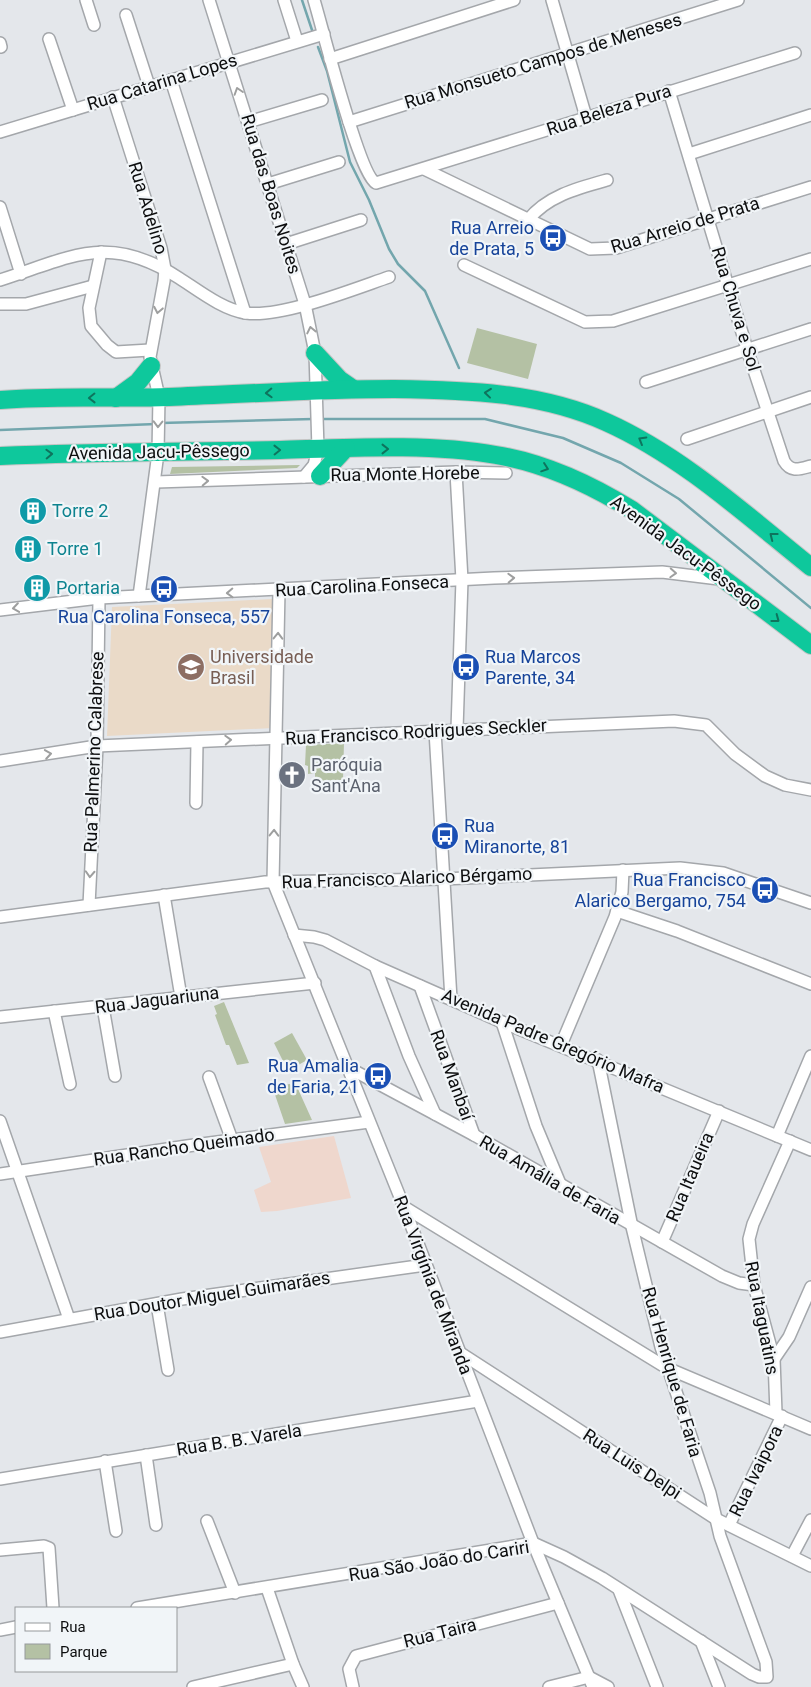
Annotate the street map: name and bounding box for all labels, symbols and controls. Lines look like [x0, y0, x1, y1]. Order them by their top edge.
street label: Rua Monsueto Campos de Meneses [402, 8, 684, 113]
street label: Rua Catarina Lopes [84, 49, 240, 114]
street label: Rua Beleza Pura [544, 79, 674, 140]
one-way arrow [234, 87, 244, 95]
street label: Rua das Boas Noites [237, 111, 306, 276]
street label: Rua Adelino [124, 159, 173, 257]
street label: Rua Arreio de Prata [608, 192, 762, 257]
place label: Rua Arreio de Prata, 5 [449, 217, 534, 259]
bus stop icon: Rua Arreio de Prata, 5 [538, 223, 568, 253]
street label: Rua Chuva e Sol [708, 244, 765, 374]
one-way arrow [154, 305, 164, 314]
one-way arrow [306, 326, 317, 334]
one-way arrow [265, 388, 272, 398]
one-way arrow [483, 388, 491, 399]
one-way arrow [88, 393, 96, 403]
one-way arrow [153, 420, 163, 428]
one-way arrow [638, 437, 647, 447]
street label: Avenida Jacu-Pêssego [68, 439, 250, 464]
one-way arrow [381, 444, 389, 454]
one-way arrow [274, 445, 281, 455]
one-way arrow [45, 449, 53, 459]
street label: Rua Monte Horebe [330, 462, 480, 485]
one-way arrow [540, 462, 549, 472]
one-way arrow [201, 475, 209, 486]
street label: Avenida Jacu-Pêssego [607, 491, 766, 614]
building icon: Torre 2 [18, 496, 48, 526]
place label: Torre 2 [52, 500, 108, 521]
building icon: Torre 1 [13, 534, 43, 564]
one-way arrow [770, 534, 779, 542]
place label: Torre 1 [47, 538, 103, 559]
one-way arrow [669, 567, 677, 578]
street label: Rua Carolina Fonseca [275, 570, 449, 601]
one-way arrow [507, 572, 515, 583]
building icon: Portaria [22, 573, 52, 603]
bus stop icon: Rua Carolina Fonseca, 557 [149, 574, 179, 604]
place label: Portaria [56, 577, 120, 598]
one-way arrow [226, 587, 234, 598]
one-way arrow [11, 602, 19, 613]
place label: Rua Carolina Fonseca, 557 [58, 606, 270, 627]
one-way arrow [771, 613, 780, 622]
one-way arrow [273, 632, 283, 640]
place label: Universidade Brasil [210, 646, 314, 688]
place label: Rua Marcos Parente, 34 [485, 646, 581, 688]
street label: Rua Palmerino Calabrese [79, 651, 108, 853]
school or university icon: Universidade Brasil [176, 652, 206, 682]
bus stop icon: Rua Marcos Parente, 34 [451, 652, 481, 682]
street label: Rua Francisco Rodrigues Seckler [285, 714, 547, 749]
one-way arrow [224, 735, 232, 746]
one-way arrow [44, 749, 53, 759]
place label: Paróquia Sant'Ana [311, 754, 383, 796]
church icon: Paróquia Sant'Ana [277, 760, 307, 790]
place label: Rua Miranorte, 81 [464, 815, 570, 857]
bus stop icon: Rua Miranorte, 81 [430, 821, 460, 851]
one-way arrow [269, 829, 279, 837]
street label: Rua Francisco Alarico Bérgamo [281, 863, 533, 892]
place label: Rua Francisco Alarico Bergamo, 754 [574, 869, 746, 911]
one-way arrow [84, 871, 95, 879]
bus stop icon: Rua Francisco Alarico Bergamo, 754 [750, 875, 780, 905]
street label: Rua Jaguariuna [94, 981, 220, 1018]
street label: Avenida Padre Gregório Mafra [439, 984, 668, 1097]
street label: Rua Manbaí [426, 1027, 479, 1124]
place label: Rua Amalia de Faria, 21 [267, 1055, 359, 1097]
bus stop icon: Rua Amalia de Faria, 21 [363, 1061, 393, 1091]
street label: Rua Rancho Queimado [92, 1123, 276, 1170]
street label: Rua Itaueira [661, 1129, 718, 1225]
street label: Rua Amália de Faria [476, 1131, 625, 1229]
street label: Rua Virgínia de Miranda [390, 1192, 477, 1377]
street label: Rua Itaguatins [741, 1259, 784, 1376]
street label: Rua Doutor Miguel Guimarães [92, 1266, 332, 1325]
street label: Rua Henrique de Faria [638, 1284, 707, 1459]
street label: Rua B. B. Varela [175, 1419, 303, 1460]
street label: Rua Ivaipora [724, 1422, 787, 1520]
street label: Rua Luis Delpi [579, 1424, 685, 1503]
street label: Rua São João do Cariri [347, 1536, 531, 1585]
legend [15, 1607, 178, 1672]
street label: Rua Taira [401, 1613, 479, 1652]
text: Rua [60, 1618, 86, 1636]
text: Parque [60, 1643, 107, 1661]

